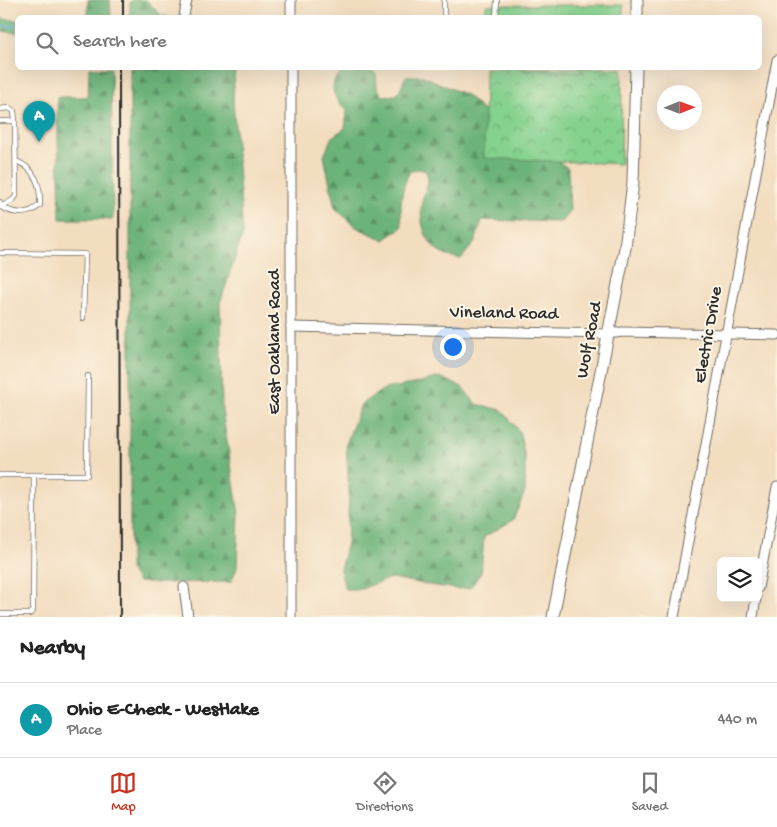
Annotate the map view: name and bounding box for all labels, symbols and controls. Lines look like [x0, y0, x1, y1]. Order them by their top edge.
search box [15, 15, 762, 70]
icon: search [33, 29, 61, 57]
text: Search here [73, 31, 167, 54]
north arrow [657, 85, 702, 130]
pin: A [23, 101, 55, 142]
street label: East Oakland Road [265, 268, 286, 414]
street label: Electric Drive [690, 284, 728, 385]
street label: Wolf Road [572, 298, 608, 380]
street label: Vineland Road [449, 303, 560, 325]
your location [440, 334, 466, 360]
map controls [717, 557, 762, 602]
button: layers [717, 557, 762, 602]
text: Nearby [20, 637, 85, 662]
text: Ohio E-Check - Westlake [67, 699, 259, 722]
text: A [31, 711, 41, 730]
text: 440 m [718, 711, 757, 730]
text: Place [67, 722, 102, 741]
tab: Map [109, 769, 137, 816]
tab: Directions [356, 769, 413, 816]
tab: Saved [632, 769, 668, 816]

